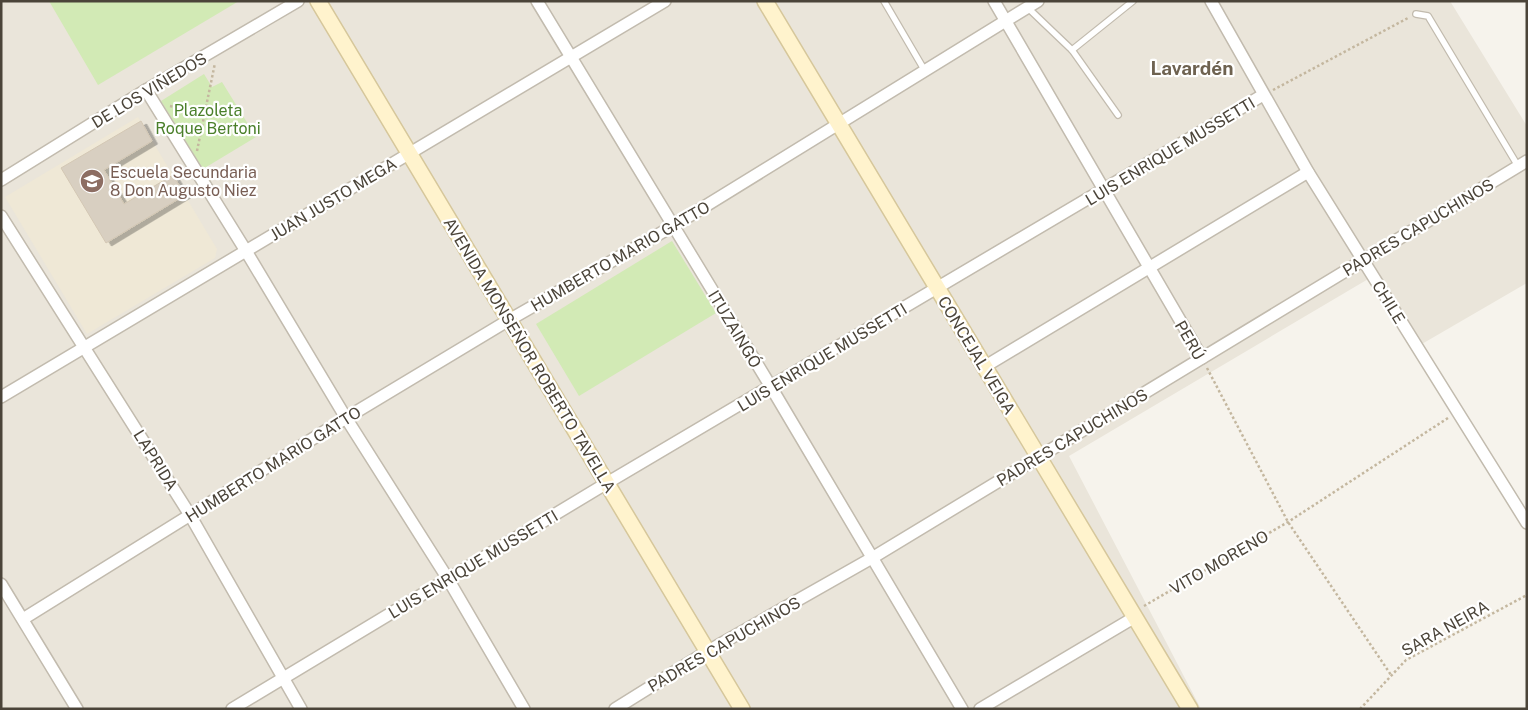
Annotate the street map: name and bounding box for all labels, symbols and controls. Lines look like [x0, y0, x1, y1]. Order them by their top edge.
street label: DE LOS VIÑEDOS [88, 48, 210, 132]
district label: Lavardén [1150, 57, 1234, 79]
street label: LUIS ENRIQUE MUSSETTI [1082, 93, 1258, 210]
park label: Plazoleta Roque Bertoni [155, 101, 261, 138]
street label: JUAN JUSTO MEGA [267, 154, 400, 245]
place label: Escuela Secundaria 8 Don Augusto Niez [110, 163, 257, 200]
school or university icon: Escuela Secundaria 8 Don Augusto Niez [79, 168, 105, 194]
street label: PADRES CAPUCHINOS [1339, 175, 1497, 280]
street label: HUMBERTO MARIO GATTO [527, 197, 713, 316]
street label: AVENIDA MONSEÑOR ROBERTO TAVELLA [440, 214, 620, 496]
street label: CHILE [1368, 277, 1409, 327]
street label: ITUZAINGÓ [704, 287, 766, 371]
street label: CONCEJAL VEIGA [934, 293, 1019, 418]
street label: LUIS ENRIQUE MUSSETTI [734, 299, 910, 416]
street label: PERÚ [1171, 317, 1209, 363]
street label: PADRES CAPUCHINOS [993, 385, 1151, 490]
street label: HUMBERTO MARIO GATTO [182, 402, 365, 526]
street label: LAPRIDA [129, 426, 182, 494]
street label: LUIS ENRIQUE MUSSETTI [385, 506, 561, 623]
street label: VITO MORENO [1166, 526, 1272, 598]
street label: PADRES CAPUCHINOS [645, 593, 804, 696]
street label: SARA NEIRA [1398, 597, 1492, 660]

